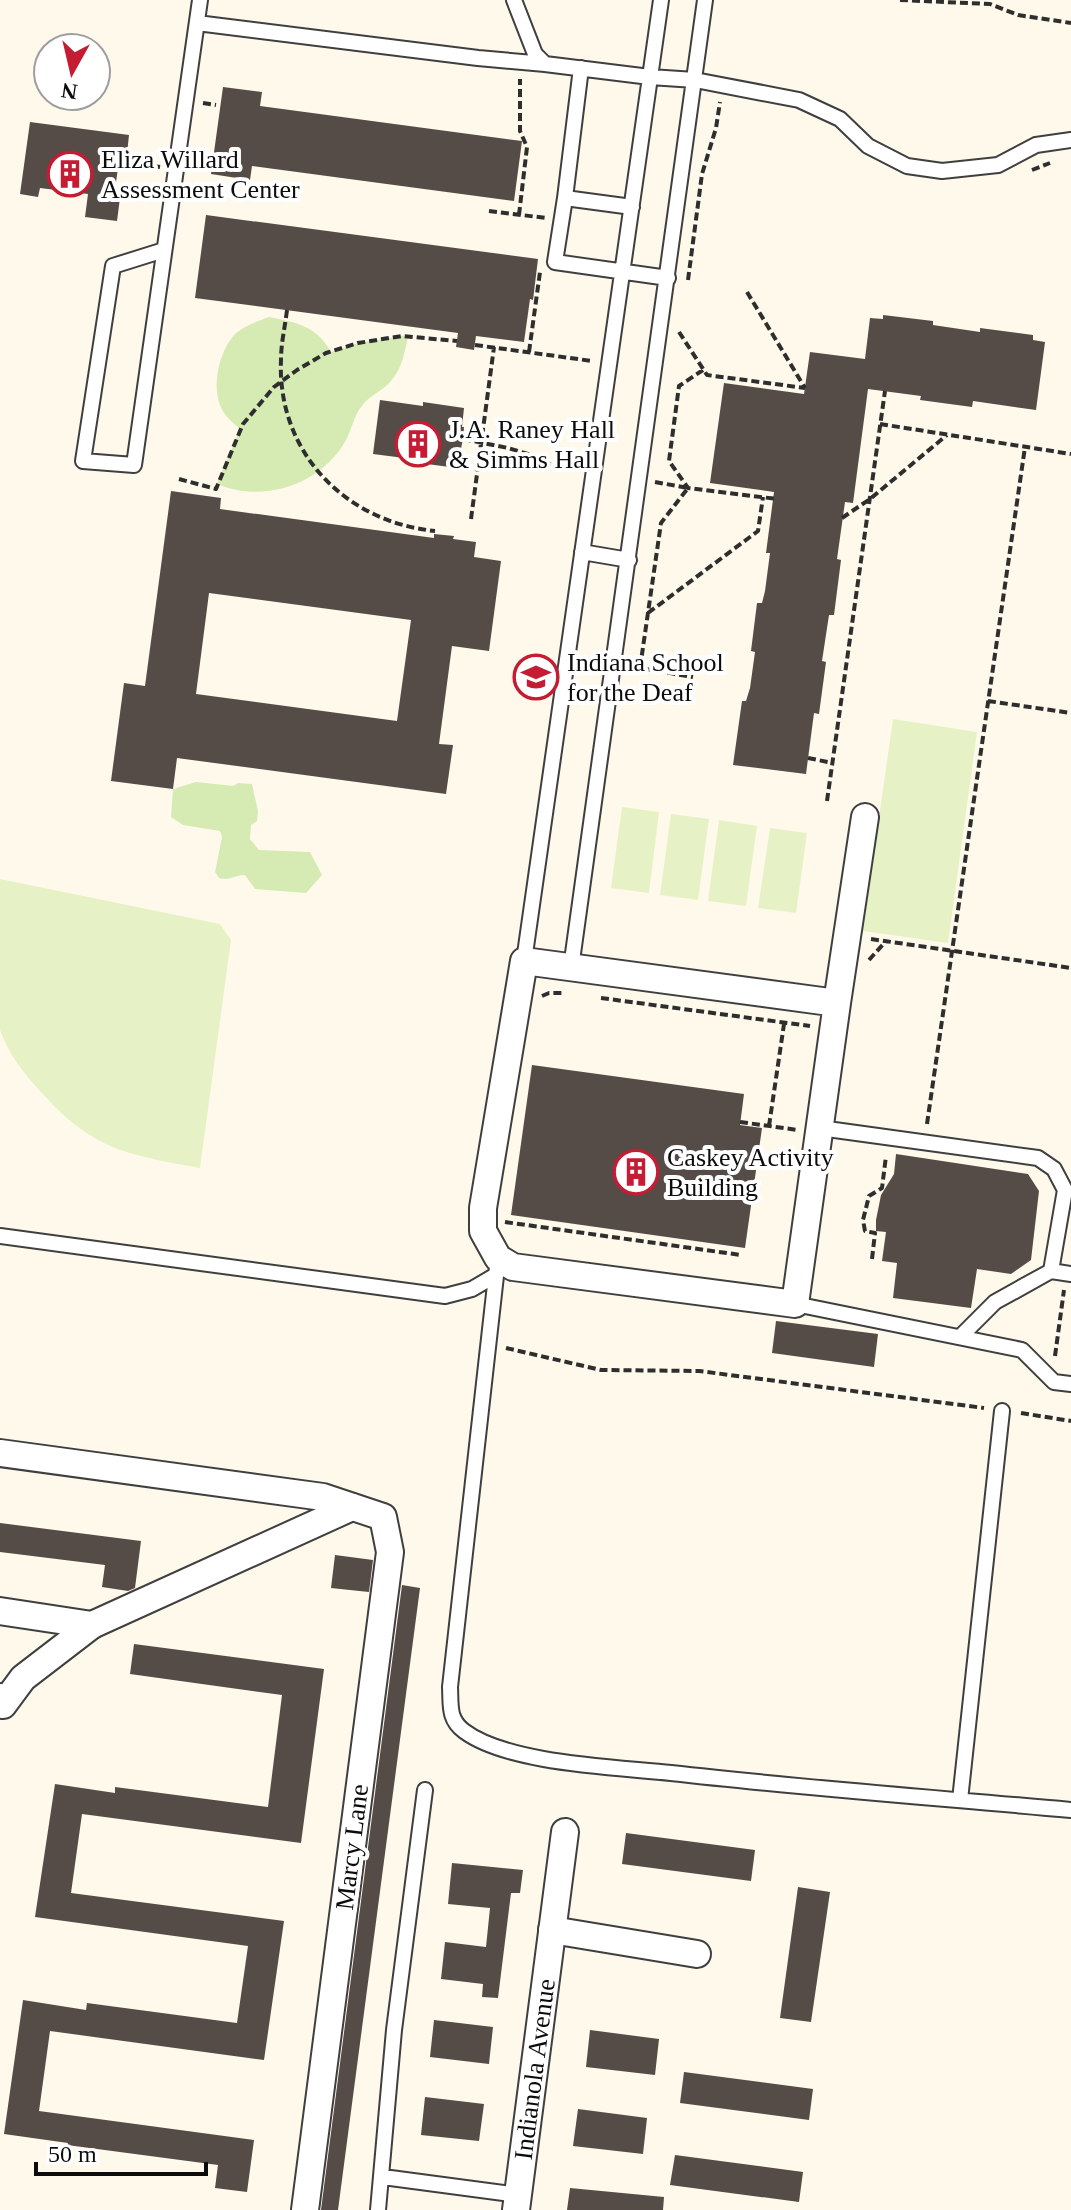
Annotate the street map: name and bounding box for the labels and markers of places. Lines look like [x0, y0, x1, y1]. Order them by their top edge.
place label: Eliza Willard Assessment Center [101, 145, 300, 204]
building icon: Eliza Willard Assessment Center [46, 150, 94, 198]
place label: J.A. Raney Hall & Simms Hall [449, 415, 615, 474]
building icon: J.A. Raney Hall & Simms Hall [394, 420, 442, 468]
place label: Indiana School for the Deaf [567, 648, 724, 707]
school or university icon: Indiana School for the Deaf [512, 653, 560, 701]
place label: Caskey Activity Building [667, 1143, 834, 1202]
building icon: Caskey Activity Building [612, 1148, 660, 1196]

